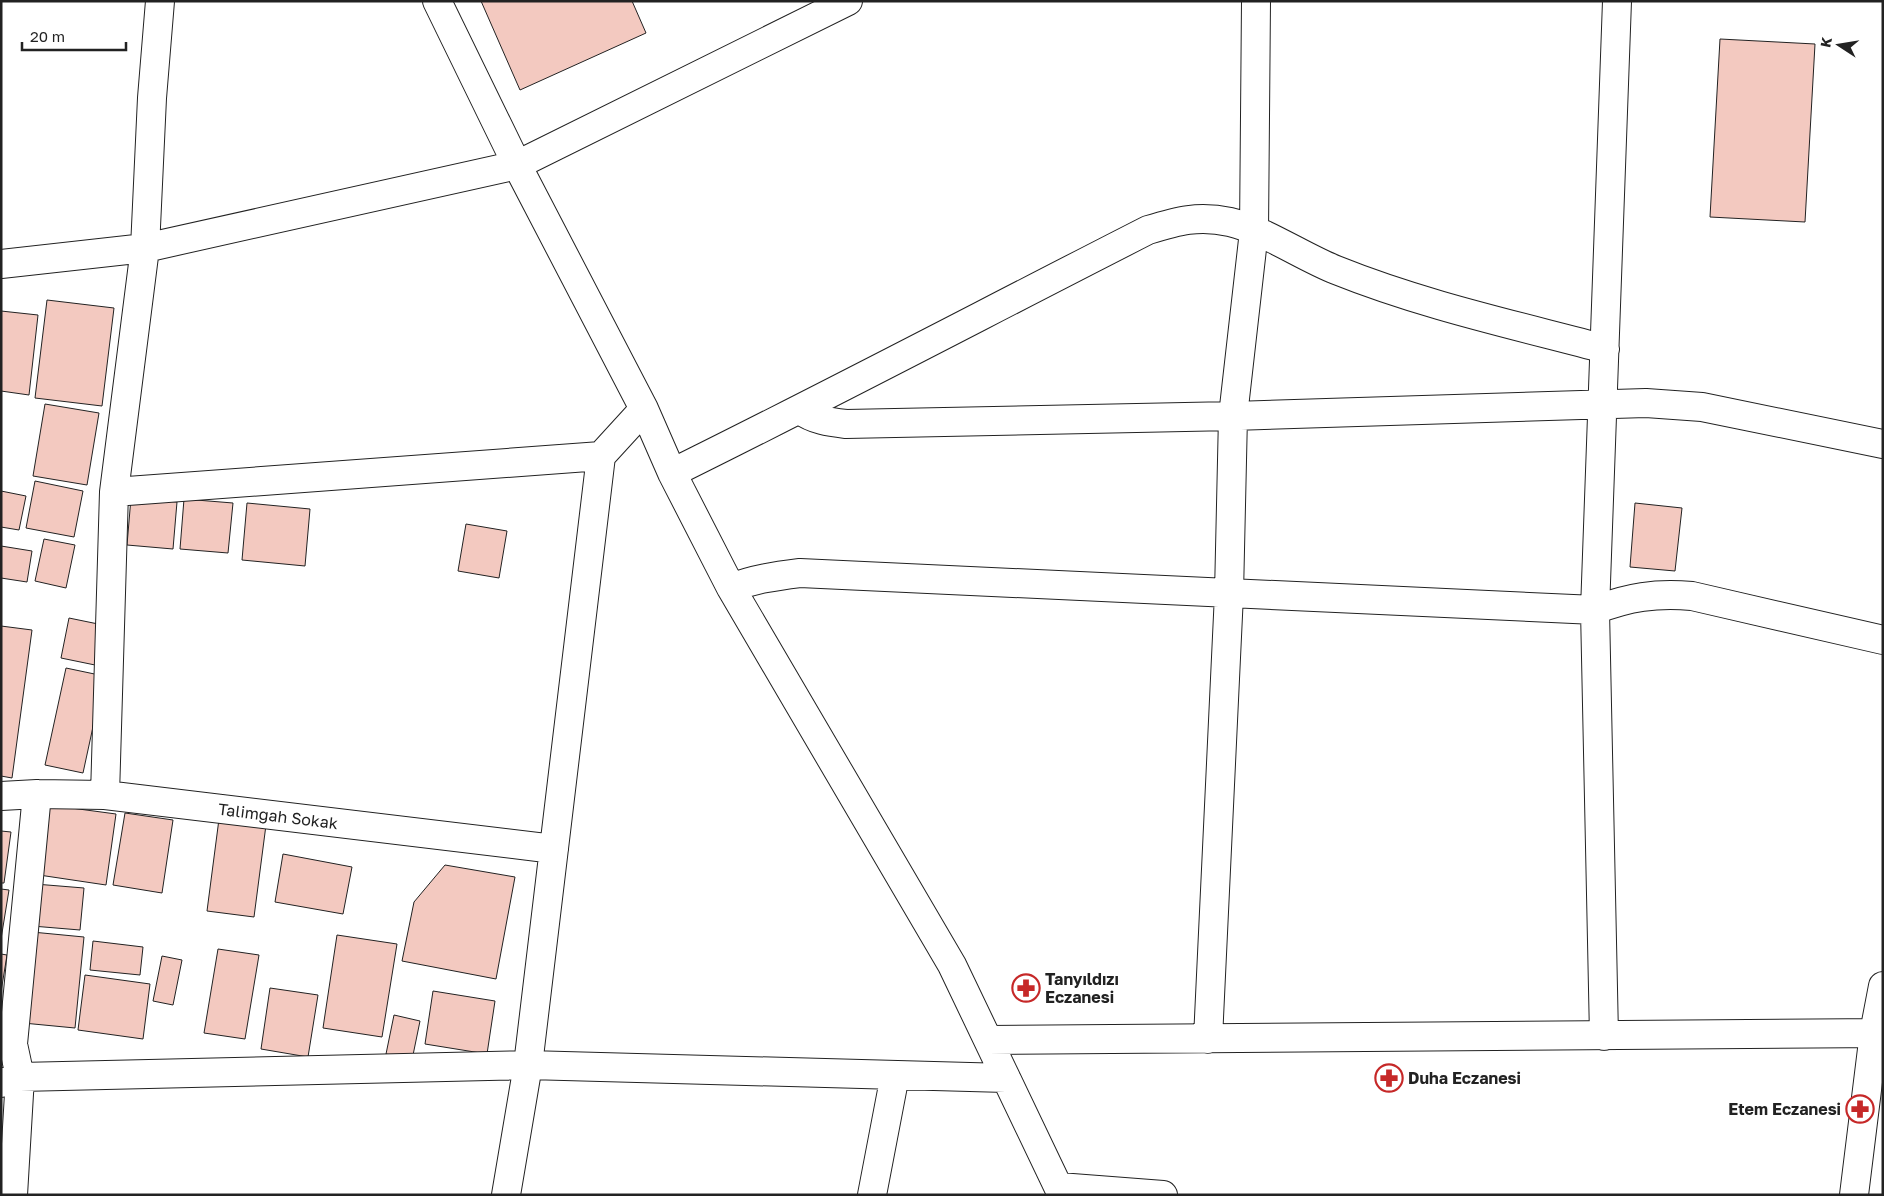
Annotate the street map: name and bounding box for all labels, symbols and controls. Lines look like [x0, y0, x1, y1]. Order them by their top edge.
scale bar [22, 20, 126, 52]
north arrow [1814, 20, 1864, 70]
text: 20 m [30, 27, 65, 45]
text: K [1816, 35, 1835, 49]
street label: Talimgah Sokak [217, 799, 339, 833]
place label: Tanyıldızı Eczanesi [1045, 969, 1119, 1007]
pharmacy icon: Tanyıldızı Eczanesi [1011, 973, 1041, 1003]
pharmacy icon: Duha Eczanesi [1374, 1063, 1404, 1093]
place label: Duha Eczanesi [1408, 1068, 1521, 1088]
pharmacy icon: Etem Eczanesi [1845, 1094, 1875, 1124]
place label: Etem Eczanesi [1728, 1099, 1841, 1119]

